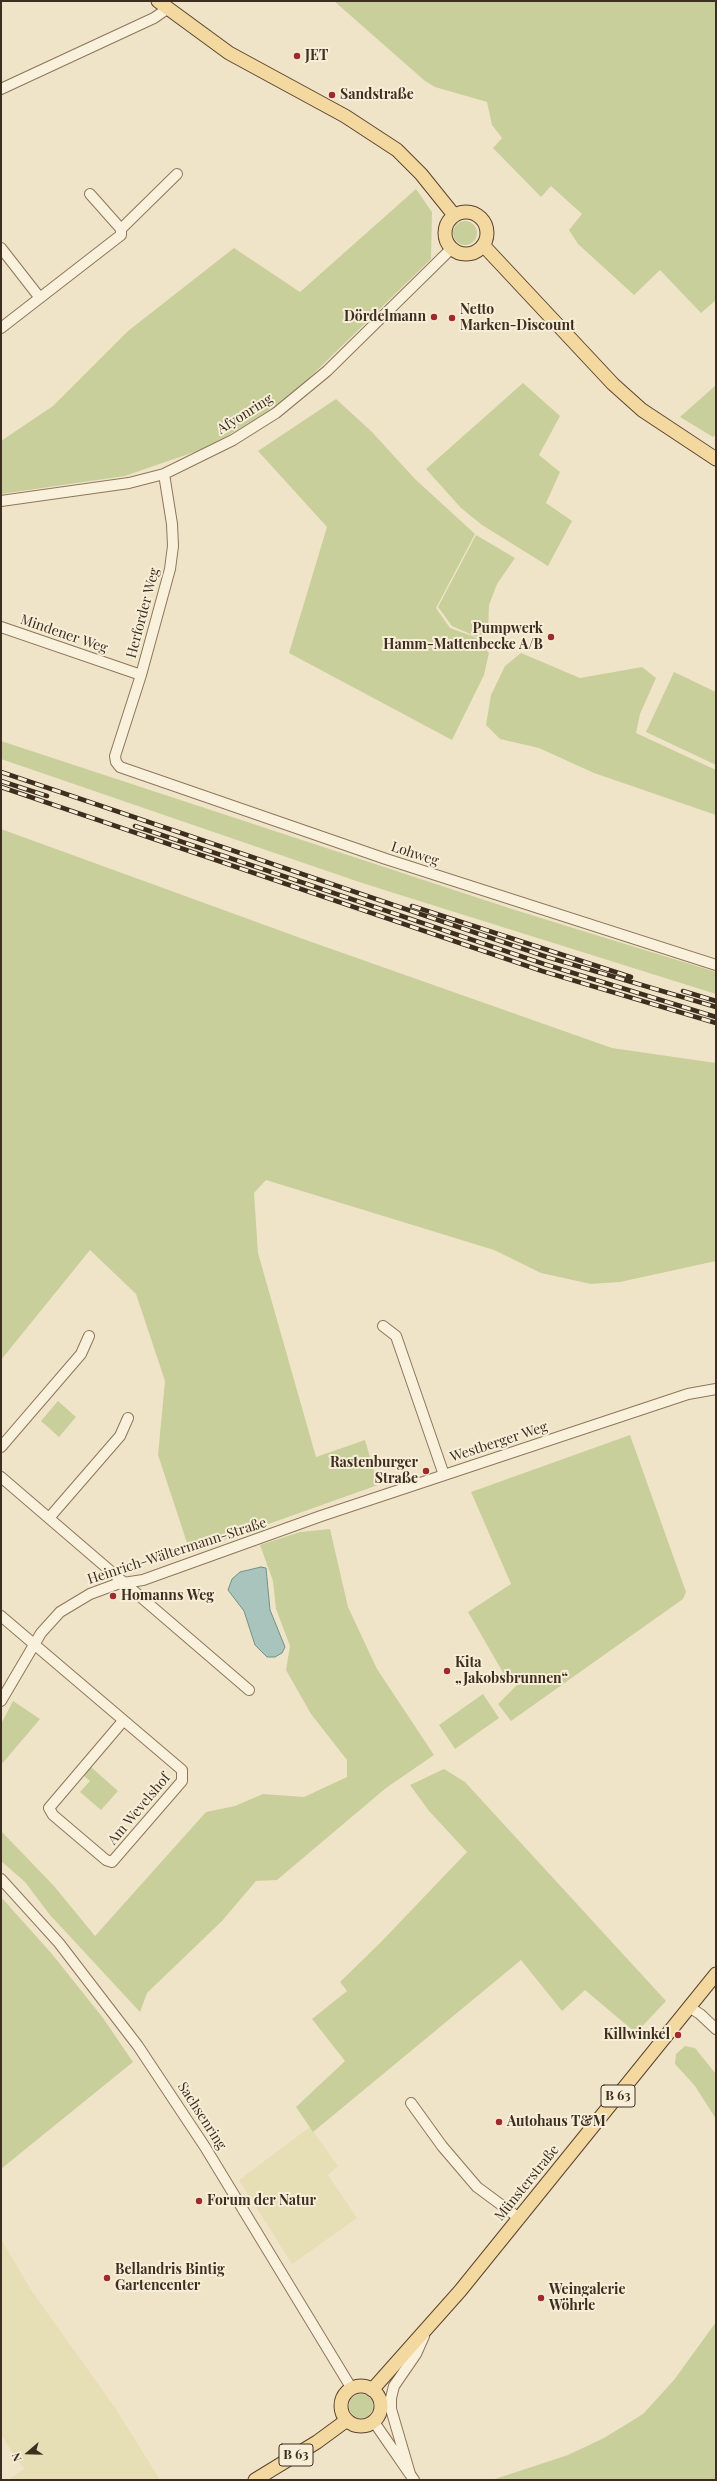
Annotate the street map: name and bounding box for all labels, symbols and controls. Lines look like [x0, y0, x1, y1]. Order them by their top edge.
place label: JET [305, 48, 328, 64]
marker: JET [292, 51, 302, 61]
place label: Sandstraße [340, 87, 414, 103]
marker: Sandstraße [327, 90, 337, 100]
place label: Netto Marken-Discount [460, 302, 575, 334]
place label: Dördelmann [344, 309, 426, 325]
marker: Dördelmann [429, 312, 439, 322]
marker: Netto Marken-Discount [447, 313, 457, 323]
street label: Afyonring [214, 390, 276, 438]
street label: Herforder Weg [123, 566, 163, 660]
street label: Mindener Weg [18, 611, 110, 657]
place label: Pumpwerk Hamm-Mattenbecke A/B [383, 621, 543, 654]
marker: Pumpwerk Hamm-Mattenbecke A/B [546, 632, 556, 642]
street label: Lohweg [389, 838, 441, 870]
street label: Westberger Weg [448, 1418, 550, 1466]
place label: Rastenburger Straße [330, 1455, 418, 1488]
marker: Rastenburger Straße [421, 1466, 431, 1476]
street label: Heinrich-Wältermann-Straße [85, 1514, 269, 1588]
place label: Homanns Weg [121, 1588, 214, 1604]
marker: Homanns Weg [108, 1591, 118, 1601]
place label: Kita „Jakobsbrunnen“ [455, 1655, 568, 1688]
marker: Kita „Jakobsbrunnen“ [442, 1666, 452, 1676]
street label: Am Wevelshof [104, 1770, 174, 1848]
place label: Killwinkel [604, 2027, 670, 2043]
marker: Killwinkel [673, 2030, 683, 2040]
street label: Sachsenring [174, 2079, 230, 2153]
road number: B 63 [601, 2085, 635, 2107]
place label: Autohaus T&M [507, 2114, 606, 2130]
marker: Autohaus T&M [494, 2117, 504, 2127]
street label: Münsterstraße [491, 2142, 563, 2224]
place label: Forum der Natur [207, 2193, 316, 2209]
marker: Forum der Natur [194, 2196, 204, 2206]
place label: Bellandris Bintig Gartencenter [115, 2262, 225, 2294]
marker: Bellandris Bintig Gartencenter [102, 2273, 112, 2283]
place label: Weingalerie Wöhrle [549, 2282, 626, 2314]
marker: Weingalerie Wöhrle [536, 2293, 546, 2303]
north arrow [8, 2433, 48, 2473]
road number: B 63 [279, 2444, 313, 2466]
text: N [8, 2451, 25, 2464]

